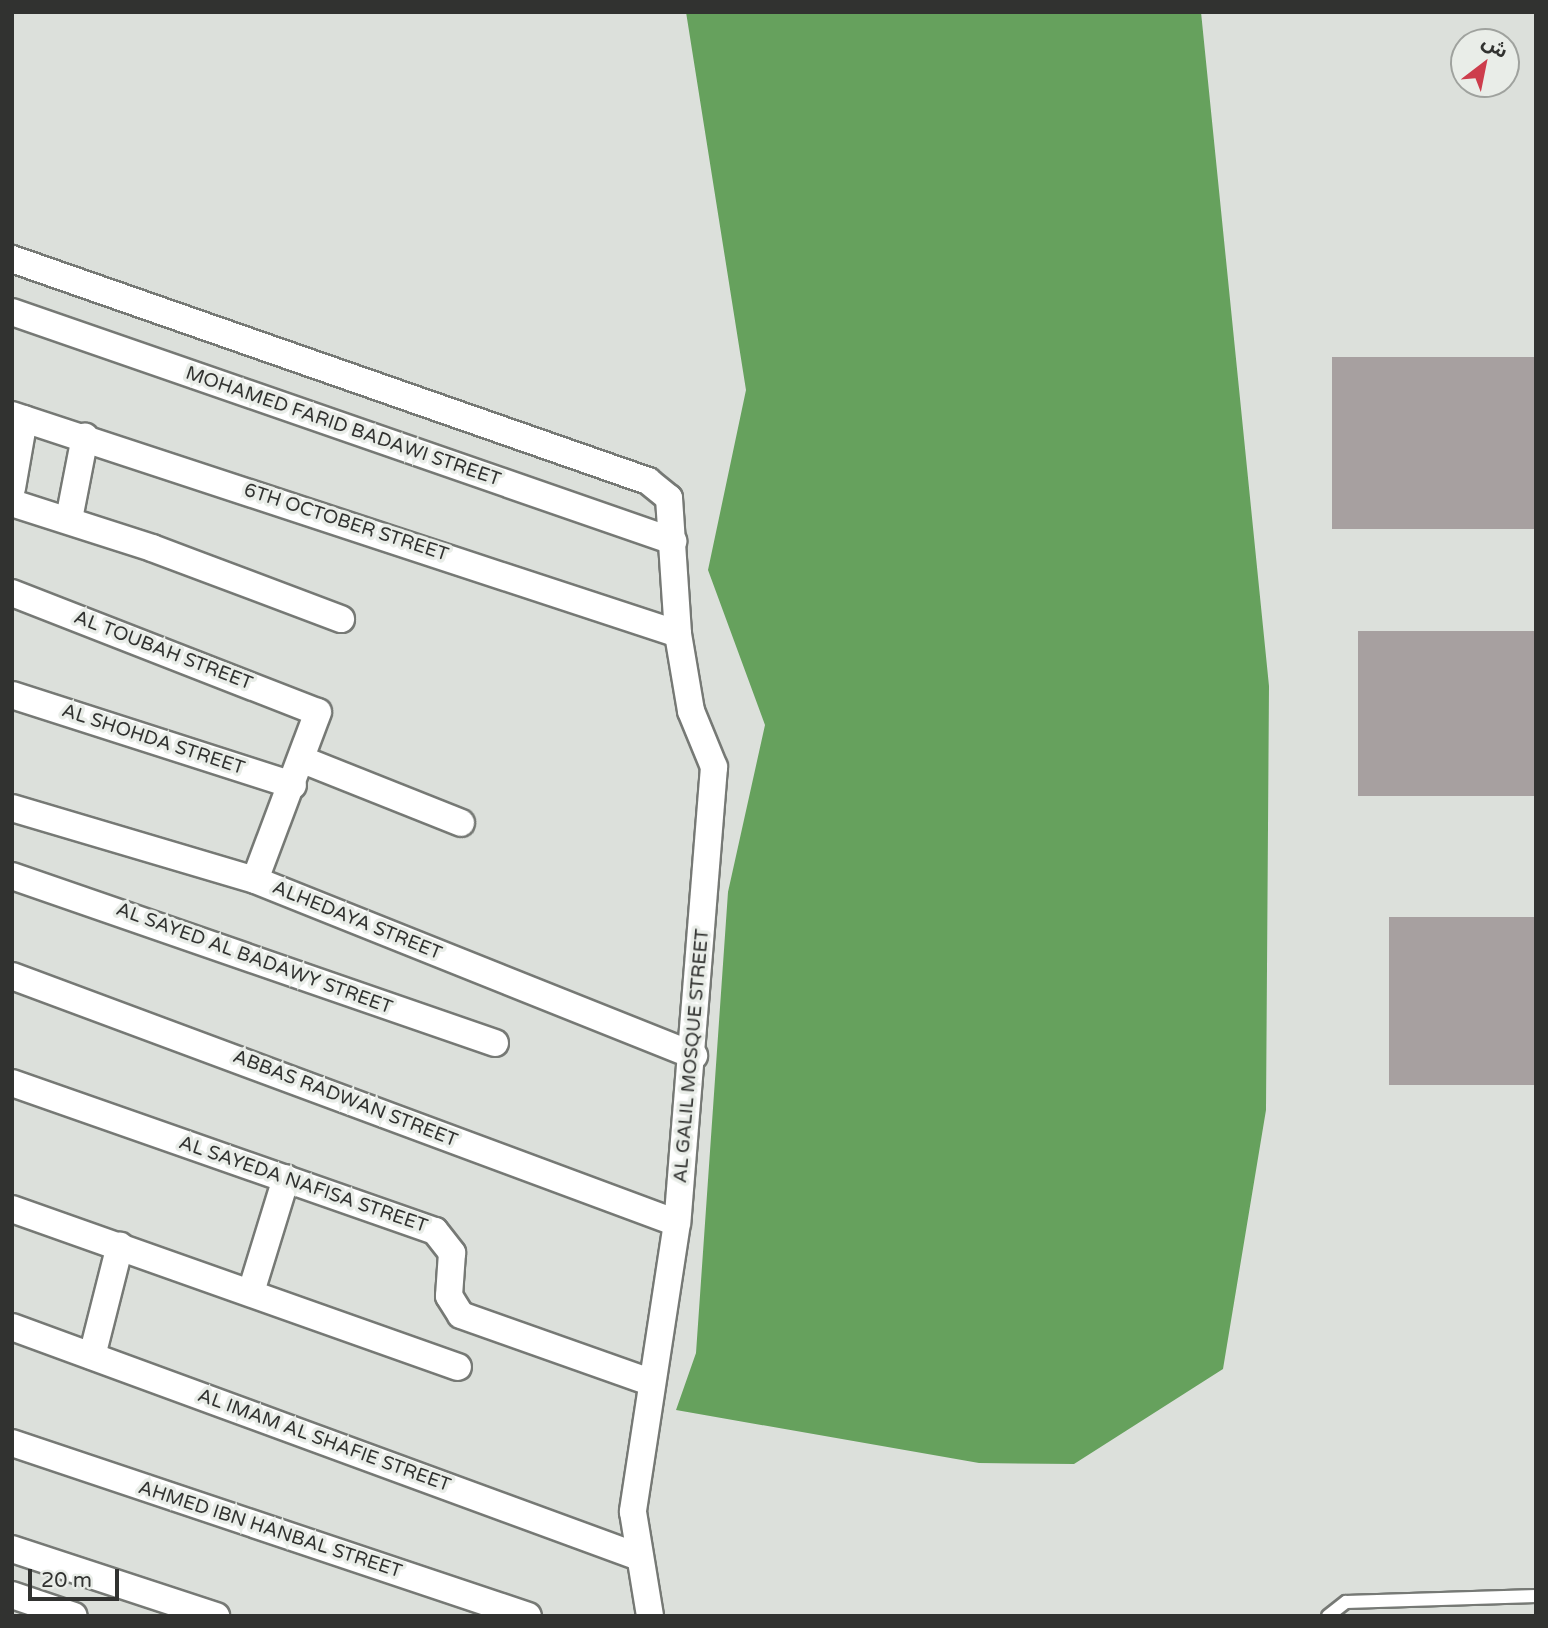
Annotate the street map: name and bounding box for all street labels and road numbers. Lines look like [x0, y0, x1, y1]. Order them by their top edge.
street label: MOHAMED FARID BADAWI STREET [182, 362, 504, 492]
street label: 6TH OCTOBER STREET [241, 479, 451, 567]
street label: AL TOUBAH STREET [70, 606, 256, 696]
street label: AL SHOHDA STREET [59, 700, 247, 780]
street label: ALHEDAYA STREET [269, 877, 445, 965]
street label: AL SAYED AL BADAWY STREET [113, 898, 395, 1020]
street label: AL GALIL MOSQUE STREET [670, 928, 714, 1184]
street label: ABBAS RADWAN STREET [229, 1046, 461, 1152]
street label: AL SAYEDA NAFISA STREET [176, 1132, 430, 1238]
street label: AL IMAM AL SHAFIE STREET [194, 1385, 454, 1497]
street label: AHMED IBN HANBAL STREET [135, 1477, 405, 1583]

